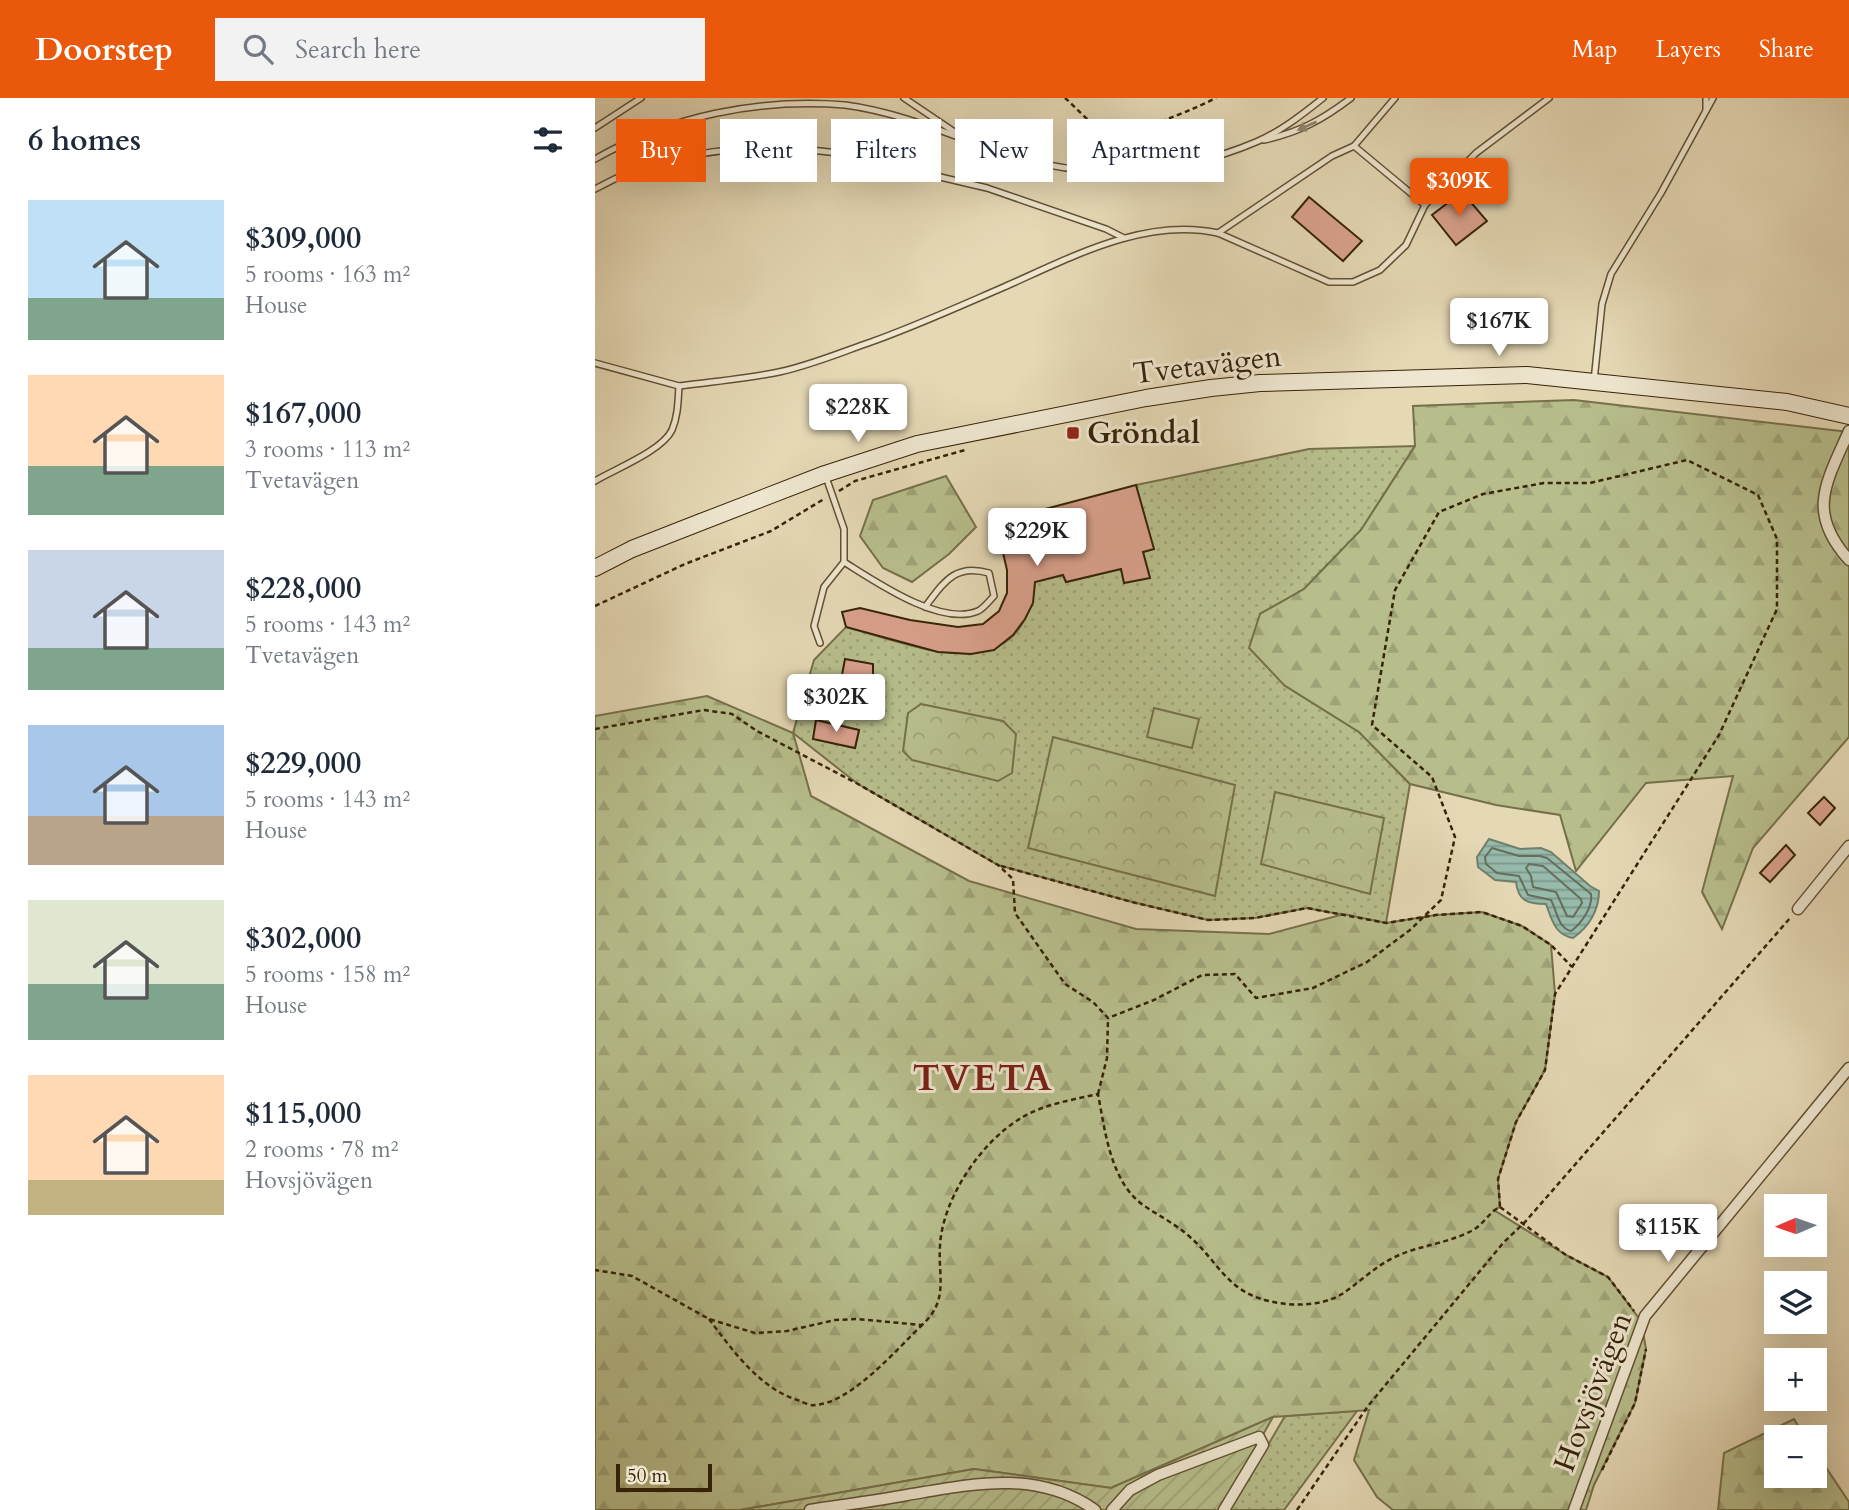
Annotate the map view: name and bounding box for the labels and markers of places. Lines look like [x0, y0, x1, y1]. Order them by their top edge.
pin: $309K [1410, 158, 1508, 218]
pin: $167K [1450, 299, 1548, 358]
pin: $228K [809, 384, 907, 444]
place label: Gröndal [1087, 413, 1200, 454]
marker: Gröndal [1065, 425, 1081, 441]
pin: $229K [988, 508, 1086, 568]
pin: $302K [787, 674, 885, 734]
pin: $115K [1619, 1204, 1717, 1264]

